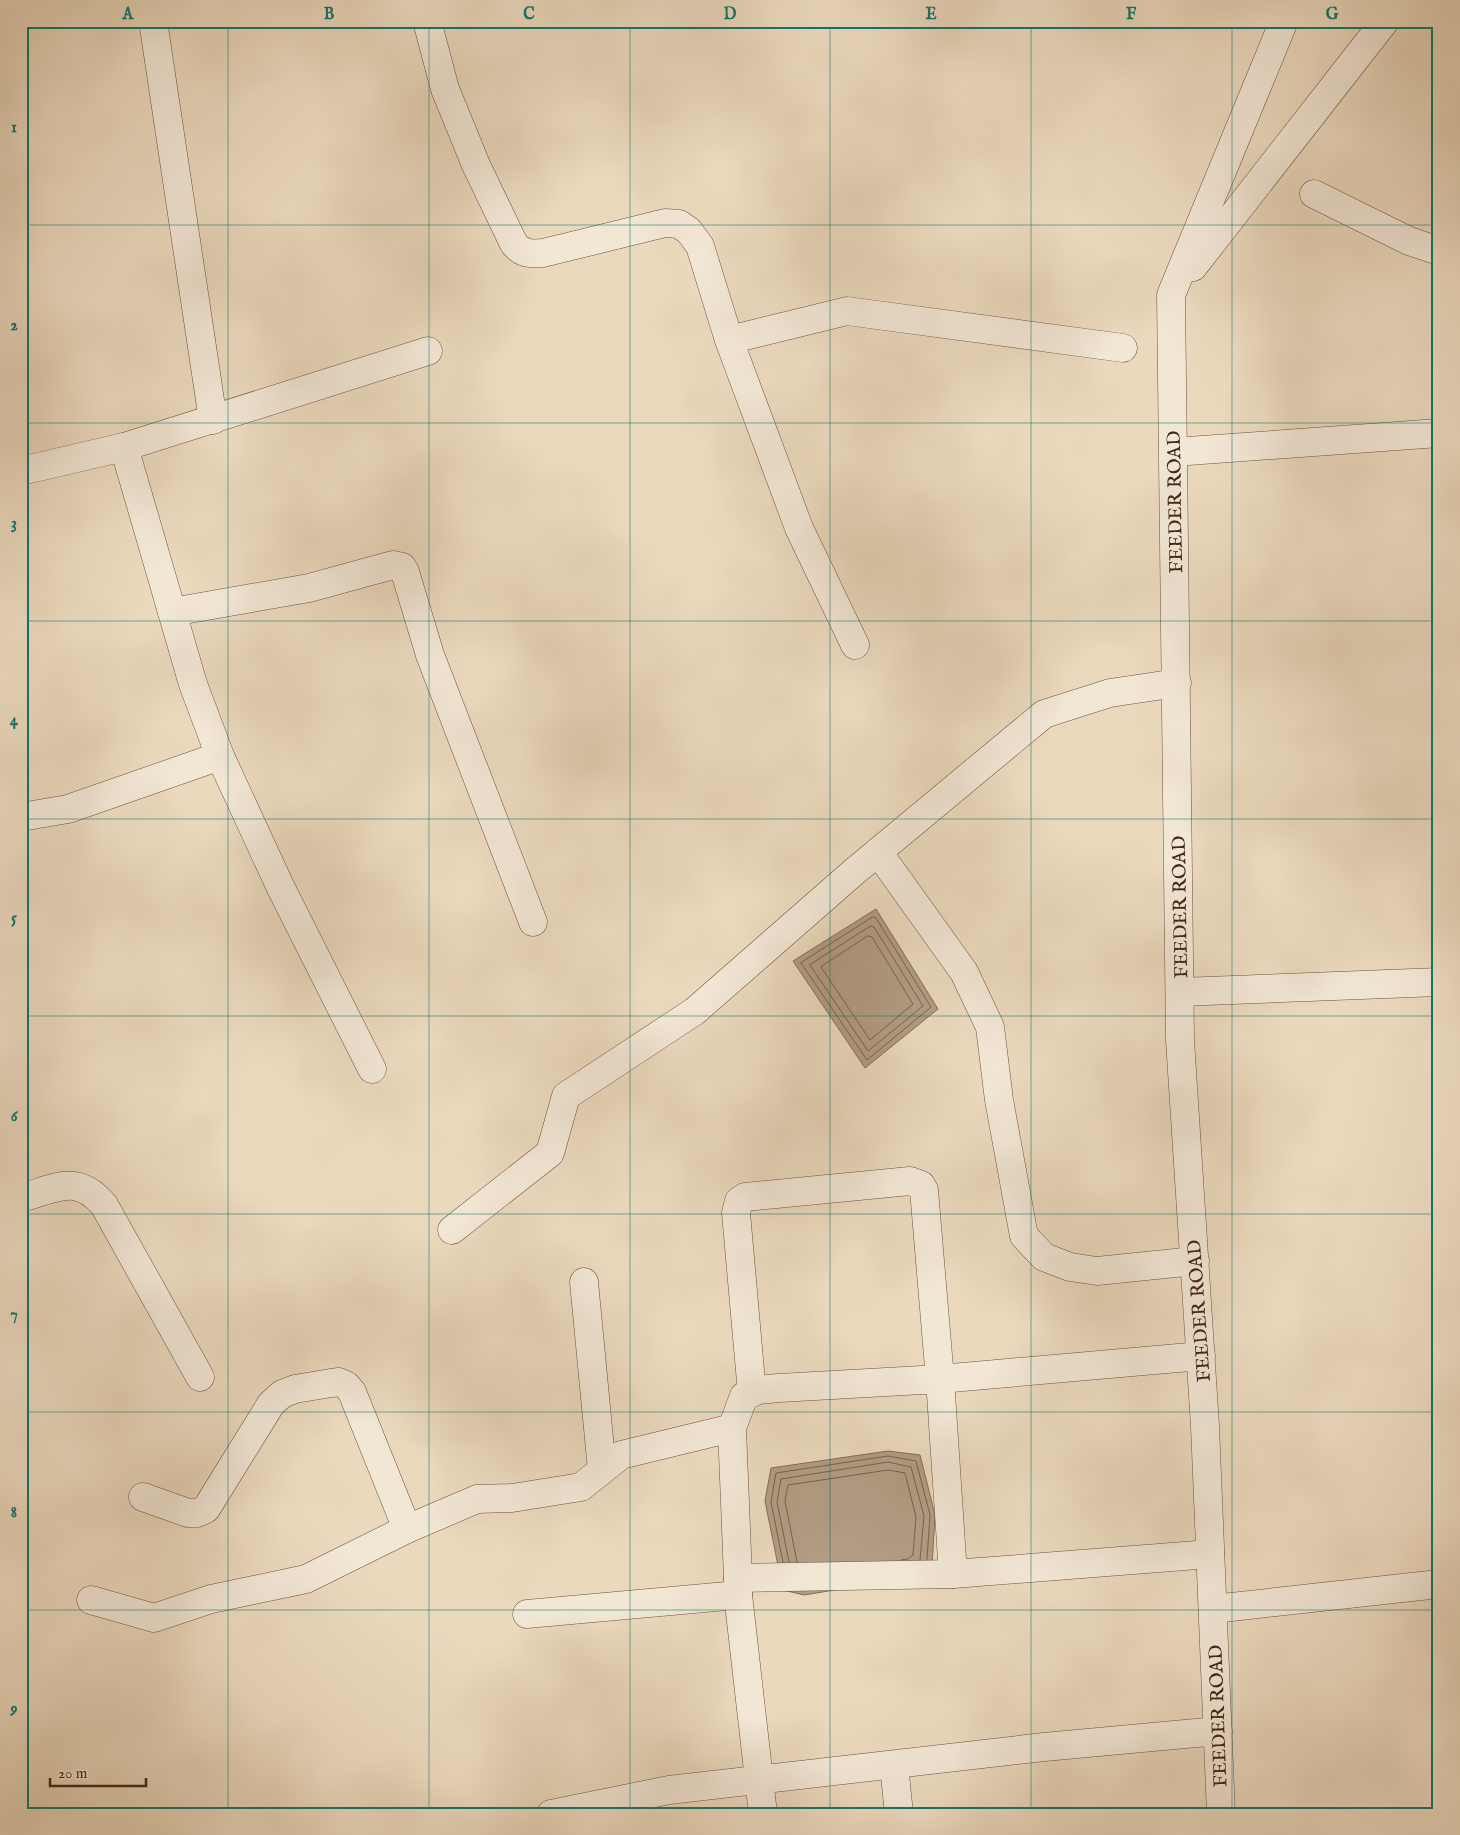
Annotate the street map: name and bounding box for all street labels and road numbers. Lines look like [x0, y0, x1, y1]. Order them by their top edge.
street label: FEEDER ROAD [1163, 430, 1189, 573]
street label: FEEDER ROAD [1168, 835, 1194, 978]
street label: FEEDER ROAD [1183, 1239, 1217, 1383]
street label: FEEDER ROAD [1205, 1644, 1233, 1788]

